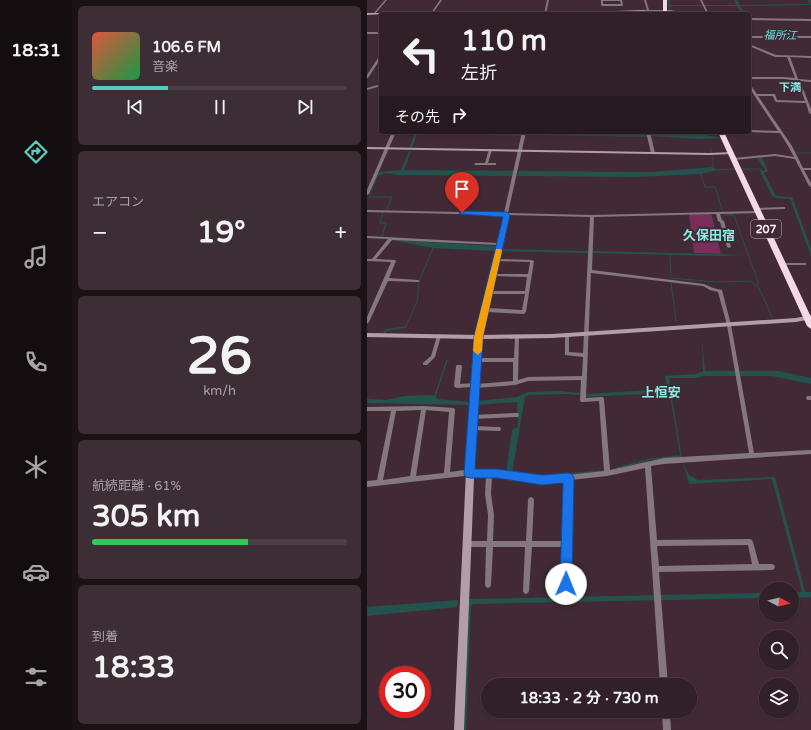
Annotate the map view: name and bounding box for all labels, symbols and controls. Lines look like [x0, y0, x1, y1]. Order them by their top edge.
text: 110 m [461, 24, 547, 58]
icon: left [395, 28, 447, 80]
water label: 福所江 [763, 29, 798, 42]
text: 106.6 FM [152, 38, 221, 56]
text: 18:31 [11, 39, 61, 61]
text: 音楽 [152, 59, 178, 75]
text: 左折 [461, 62, 497, 84]
district label: 下満 [779, 81, 801, 94]
icon: previous [124, 96, 146, 118]
icon: pause [209, 96, 231, 118]
icon: next [294, 96, 316, 118]
icon: right [448, 104, 470, 126]
text: その先 [395, 108, 440, 126]
icon: directions [22, 138, 50, 166]
pin [445, 172, 479, 213]
icon: arrive [451, 178, 473, 200]
text: エアコン [92, 194, 144, 210]
text: 19° [197, 214, 246, 251]
text: − [92, 220, 108, 246]
text: + [335, 220, 347, 246]
road number: 207 [751, 220, 781, 238]
district label: 久保田宿 [683, 228, 735, 244]
icon: music [22, 243, 50, 271]
text: 26 [187, 325, 252, 388]
icon: phone [22, 348, 50, 376]
text: km/h [203, 383, 236, 399]
district label: 上恒安 [641, 385, 681, 401]
icon: climate [22, 453, 50, 481]
text: 航続距離 · 61% [92, 478, 181, 494]
text: 305 km [92, 498, 200, 535]
icon: car [22, 558, 50, 586]
position arrow [545, 563, 587, 605]
north arrow [759, 582, 799, 622]
map controls [759, 582, 799, 718]
text: 到着 [92, 629, 118, 645]
button: search [759, 630, 799, 670]
text: 18:33 [92, 649, 175, 686]
icon: filters [22, 663, 50, 691]
speed limit sign: 30 [379, 666, 431, 718]
button: layers [759, 678, 799, 718]
text: 18:33 · 2 分 · 730 m [519, 689, 659, 707]

